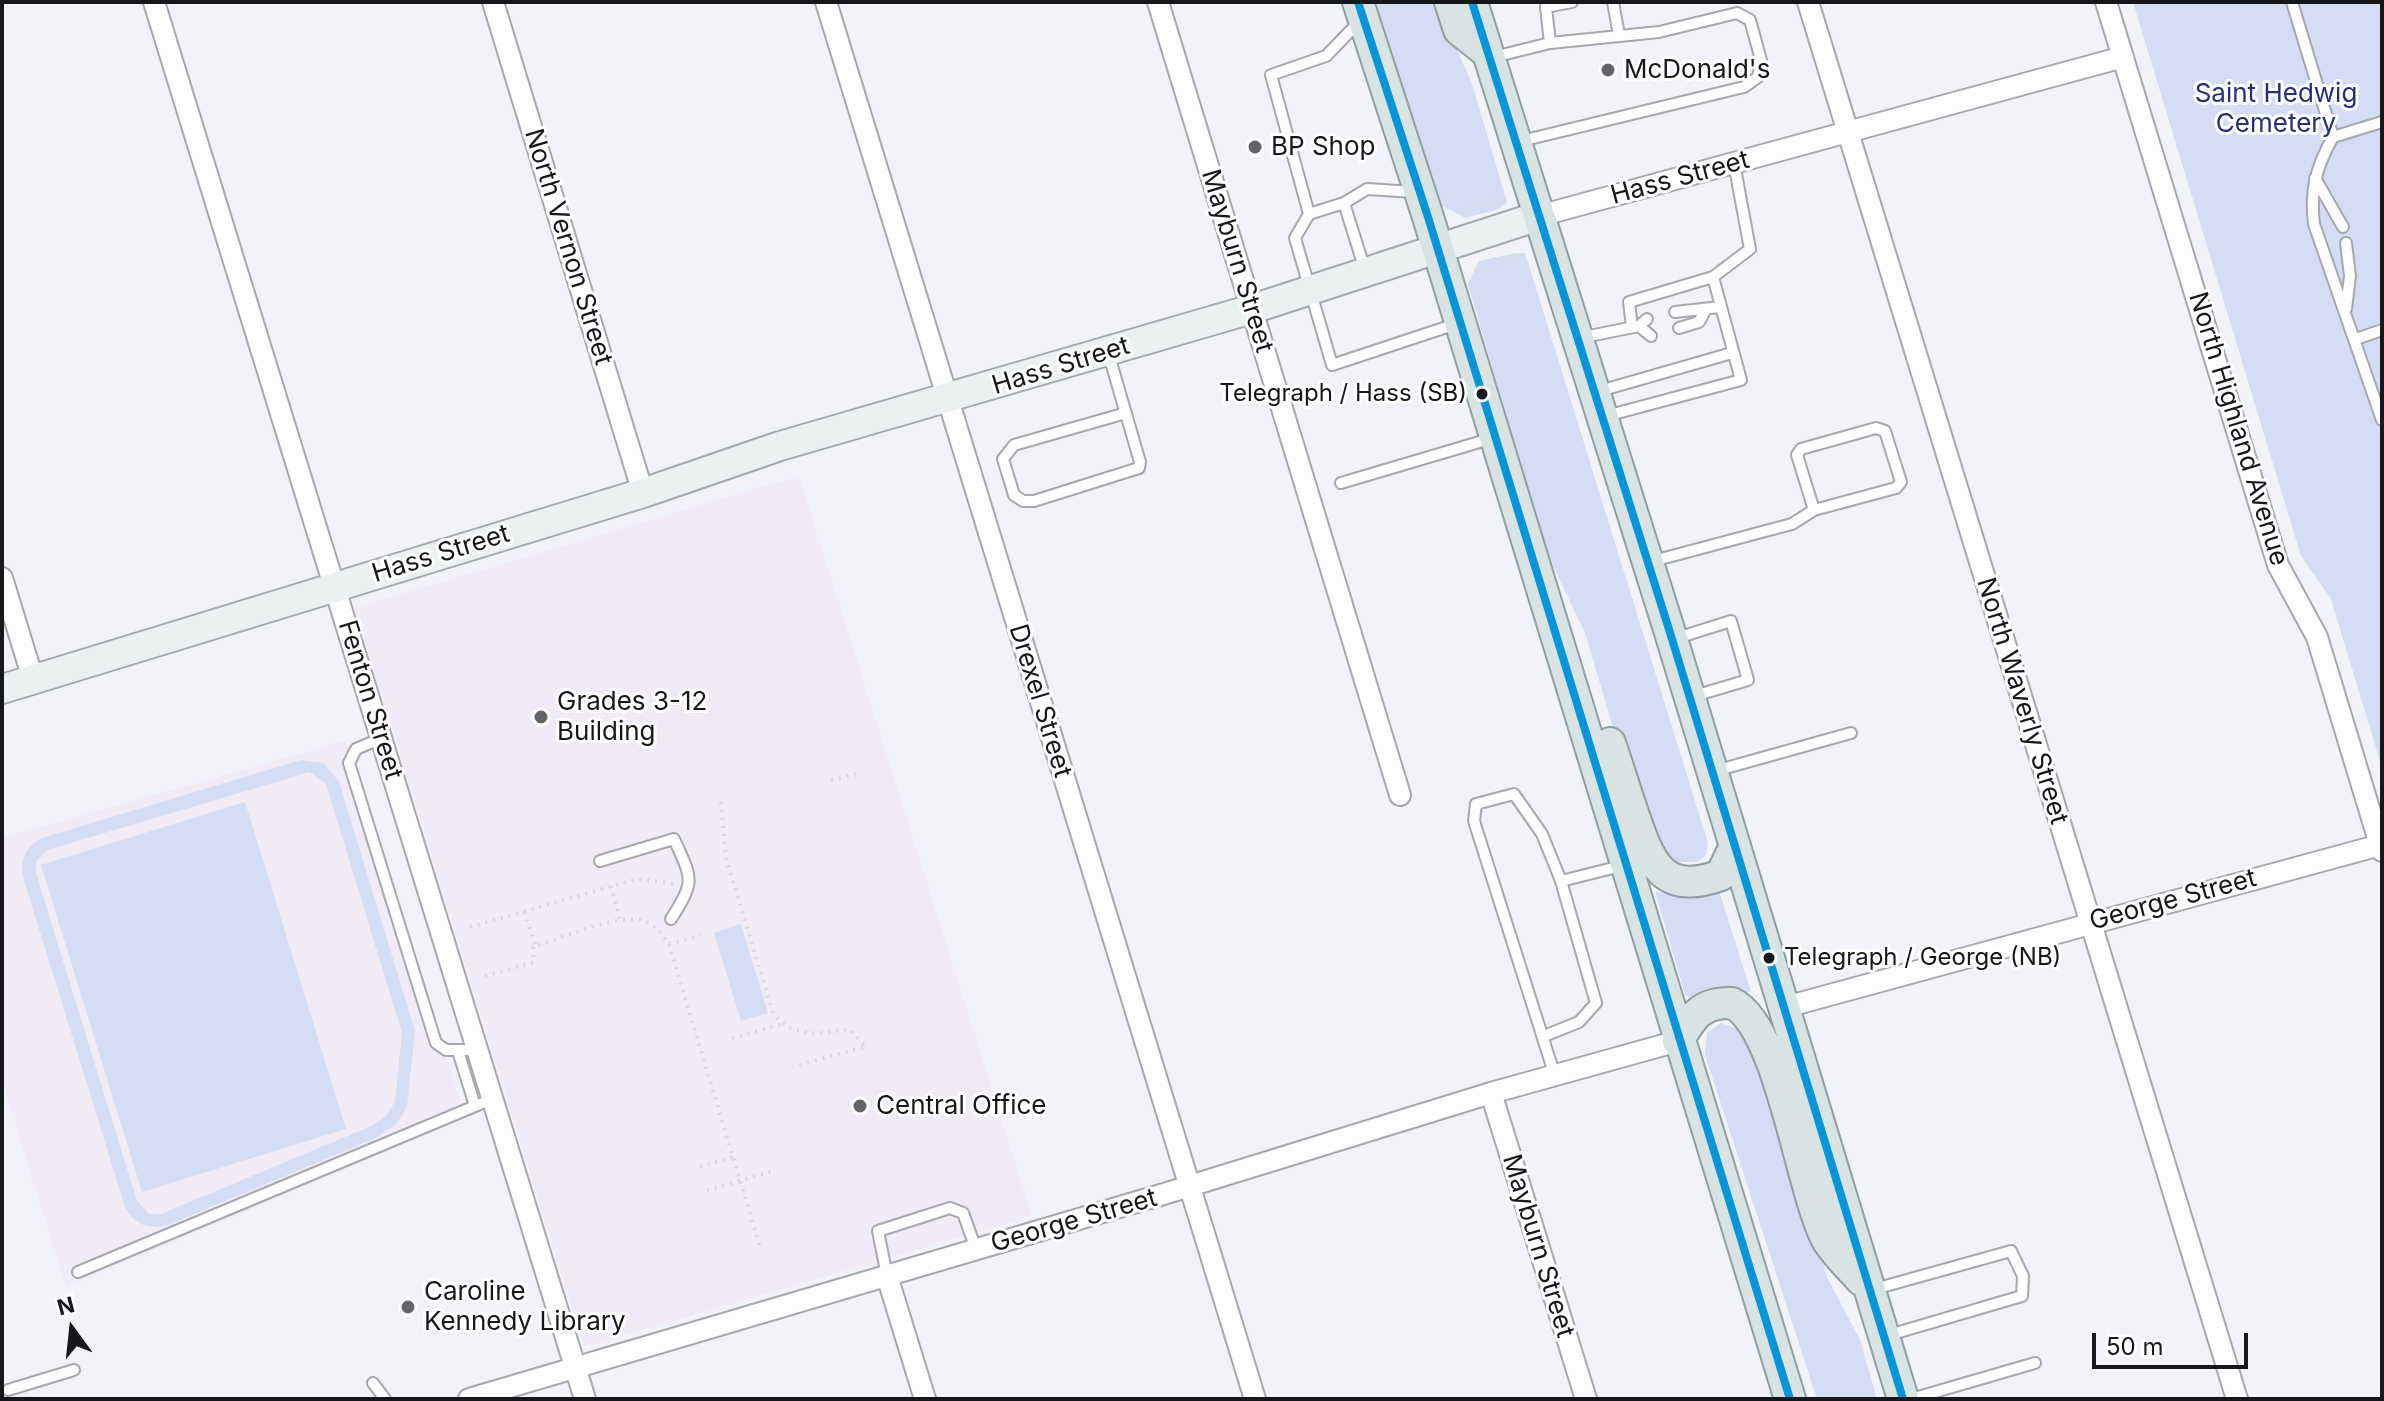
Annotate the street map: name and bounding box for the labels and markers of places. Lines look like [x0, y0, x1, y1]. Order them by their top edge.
place label: McDonald's [1624, 54, 1770, 86]
marker: McDonald's [1599, 61, 1617, 79]
place label: BP Shop [1271, 131, 1375, 163]
marker: BP Shop [1246, 138, 1264, 156]
place label: Telegraph / Hass (SB) [1219, 380, 1467, 408]
marker: Telegraph / Hass (SB) [1474, 386, 1490, 402]
place label: Grades 3-12 Building [557, 686, 707, 748]
marker: Grades 3-12 Building [532, 708, 550, 726]
place label: Telegraph / George (NB) [1784, 944, 2061, 972]
marker: Telegraph / George (NB) [1761, 950, 1777, 966]
place label: Central Office [876, 1090, 1046, 1122]
marker: Central Office [851, 1097, 869, 1115]
place label: Caroline Kennedy Library [424, 1276, 626, 1338]
marker: Caroline Kennedy Library [399, 1298, 417, 1316]

